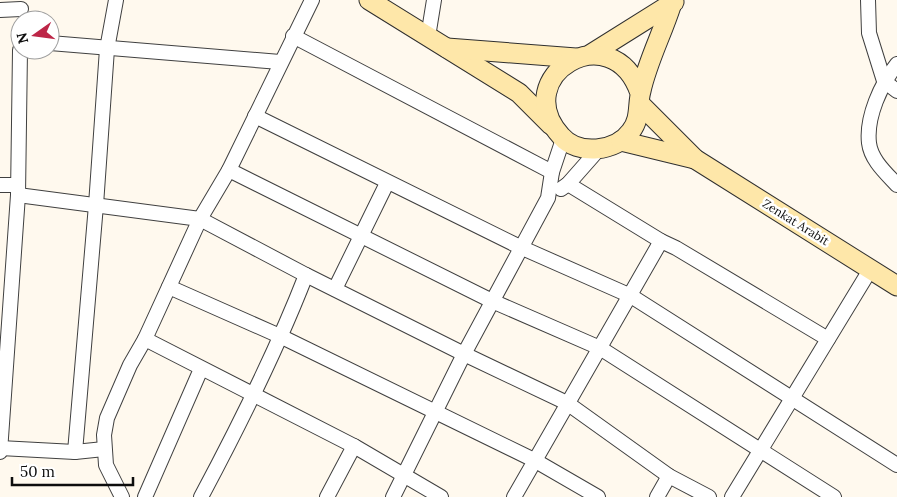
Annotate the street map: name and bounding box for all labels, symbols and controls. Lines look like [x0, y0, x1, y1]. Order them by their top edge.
north arrow [10, 10, 60, 60]
text: N [12, 31, 32, 46]
street label: Zenkat Arabit [760, 196, 832, 249]
scale bar [12, 454, 134, 486]
text: 50 m [20, 462, 55, 481]

